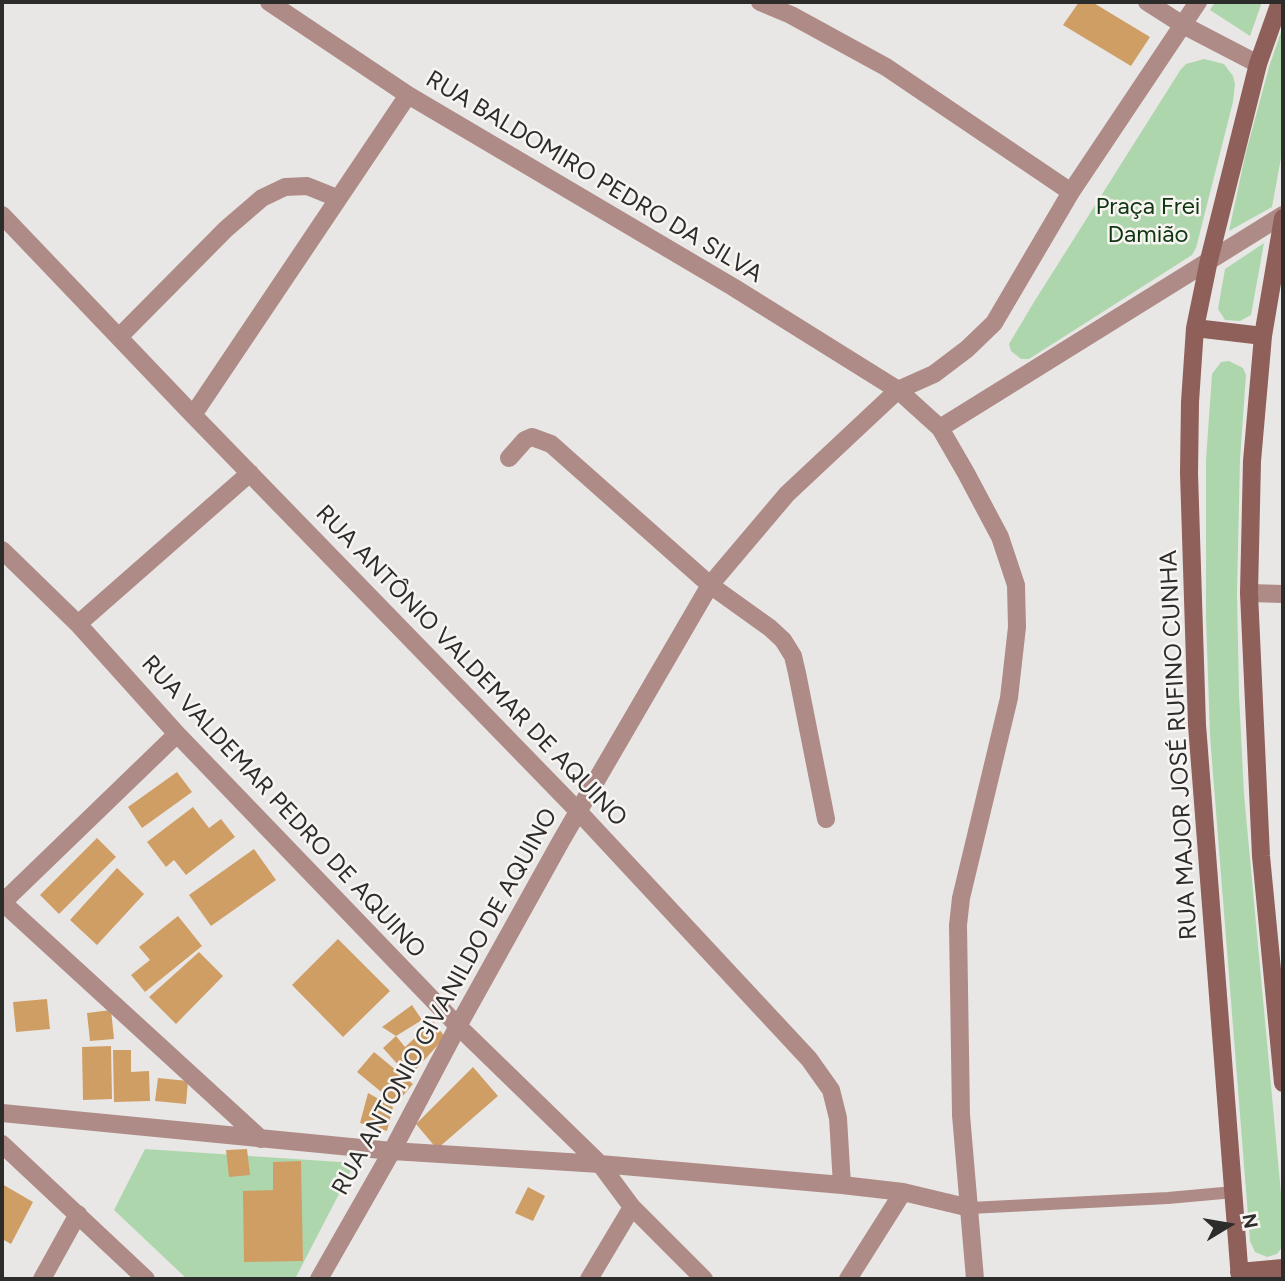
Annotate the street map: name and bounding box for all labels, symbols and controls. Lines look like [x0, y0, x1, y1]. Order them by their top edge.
street label: RUA BALDOMIRO PEDRO DA SILVA [420, 65, 768, 289]
park label: Praça Frei Damião [1096, 193, 1200, 249]
street label: RUA ANTÔNIO VALDEMAR DE AQUINO [309, 499, 633, 833]
street label: RUA MAJOR JOSÉ RUFINO CUNHA [1154, 549, 1204, 941]
street label: RUA VALDEMAR PEDRO DE AQUINO [135, 650, 431, 964]
street label: RUA ANTONIO GIVANILDO DE AQUINO [326, 804, 564, 1200]
north arrow [1194, 1190, 1264, 1260]
text: N [1237, 1211, 1263, 1230]

